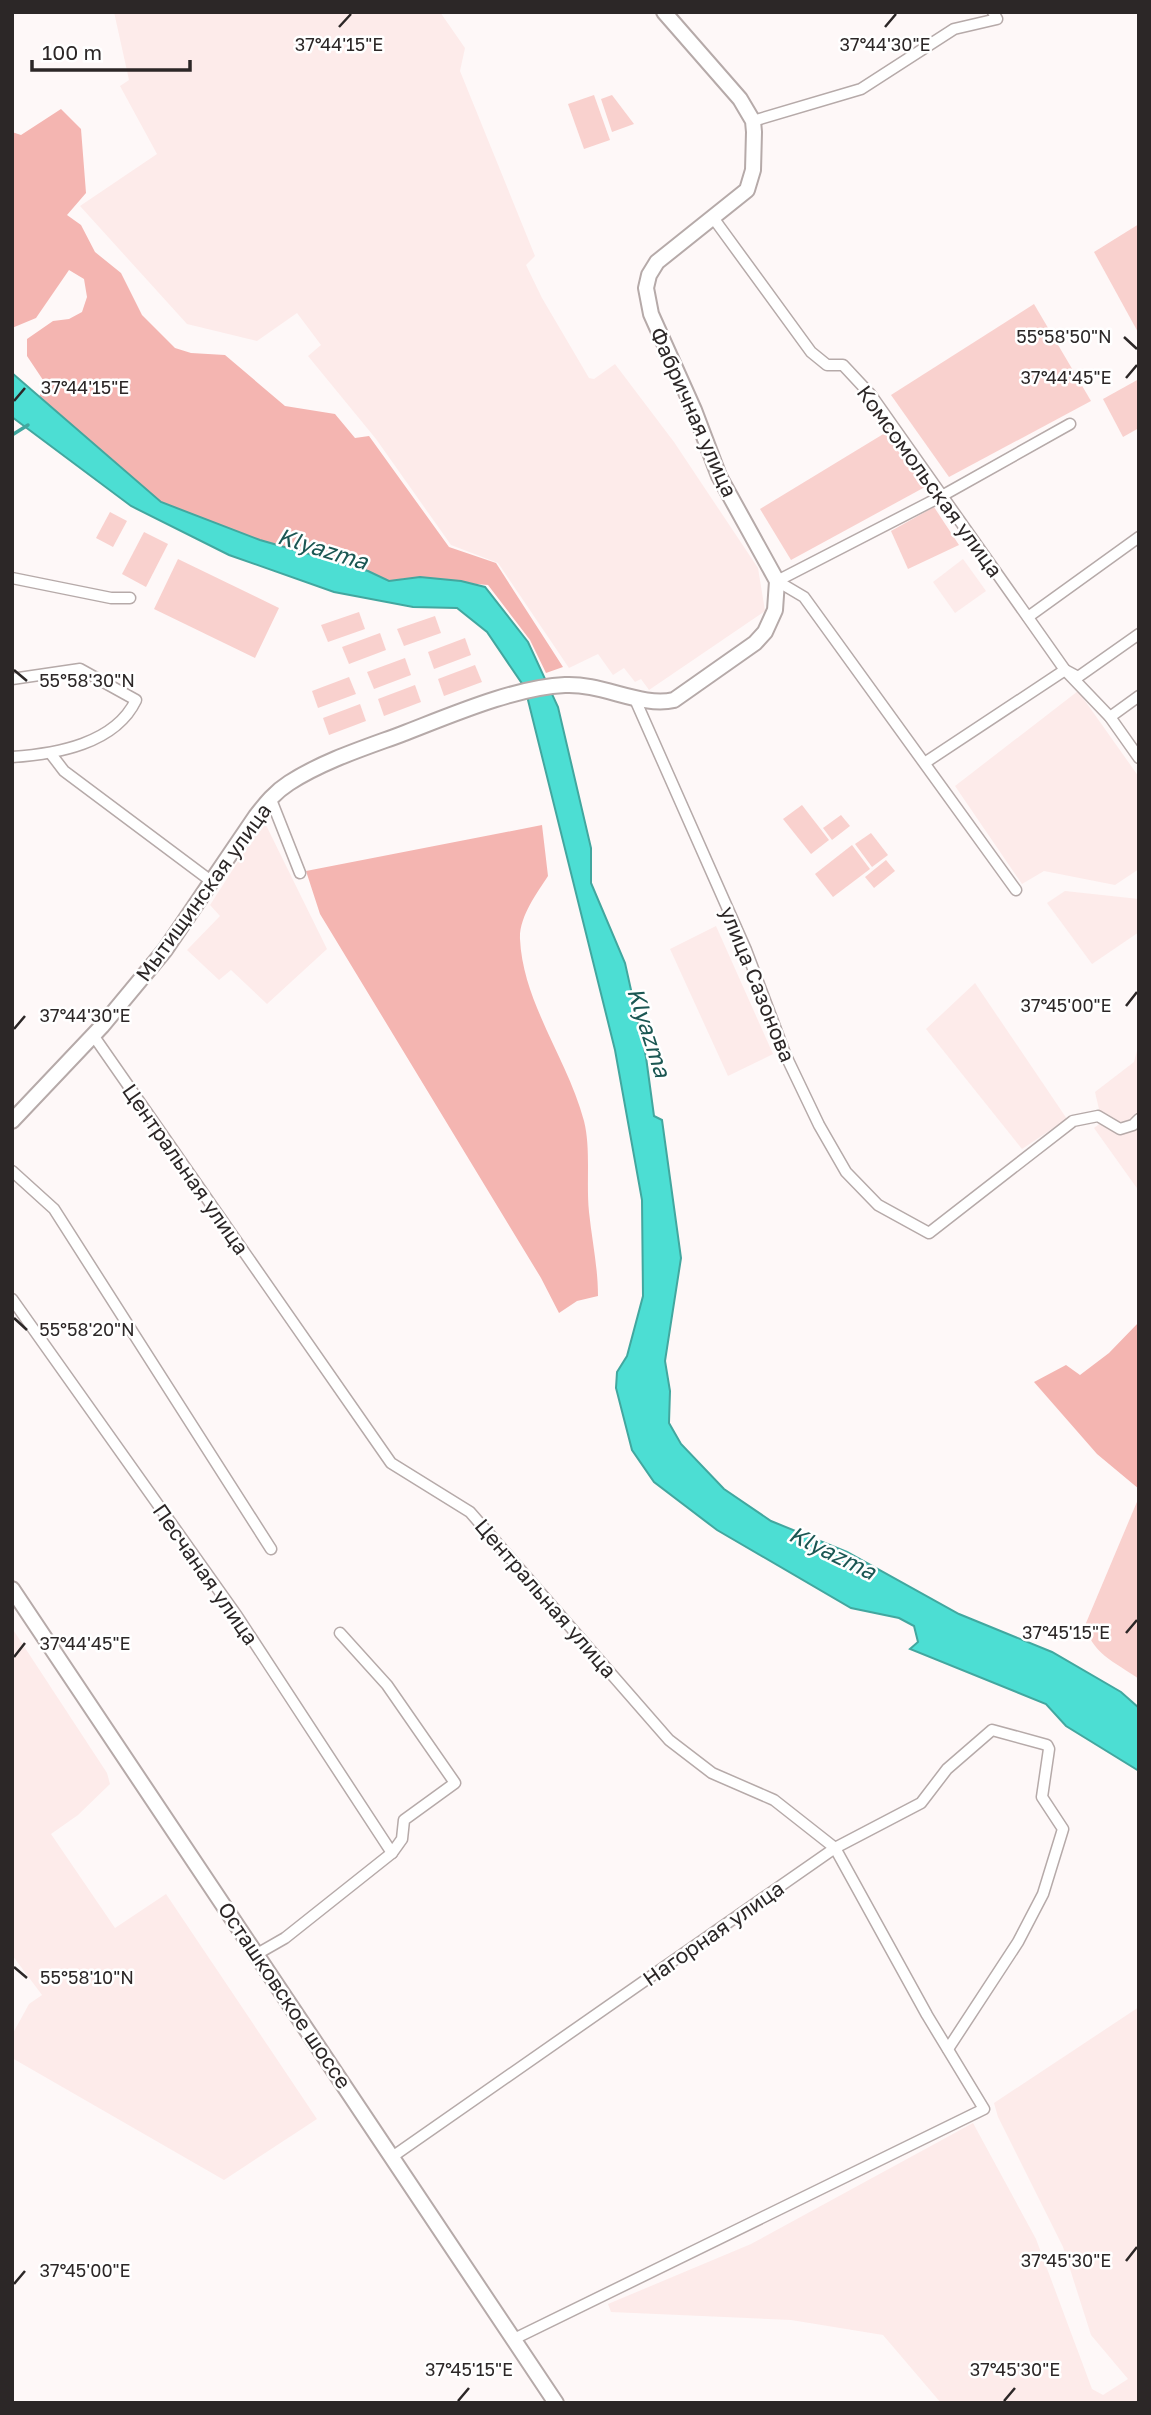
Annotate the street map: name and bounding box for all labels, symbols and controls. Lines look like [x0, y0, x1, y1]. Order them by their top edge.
scale bar [32, 28, 189, 72]
text: 37°44'15"E [295, 33, 383, 55]
text: 37°44'30"E [839, 33, 931, 55]
text: 100 m [42, 39, 102, 65]
street label: Фабричная улица [645, 323, 743, 501]
text: 55°58'50"N [1016, 325, 1112, 347]
text: 37°44'45"E [1021, 366, 1111, 388]
text: 37°44'15"E [41, 376, 129, 398]
street label: Комсомольская улица [852, 380, 1008, 582]
water label: Klyazma [275, 521, 372, 575]
text: 55°58'30"N [39, 669, 135, 691]
street label: Мытищинская улица [130, 798, 276, 986]
street label: улица Сазонова [715, 902, 801, 1066]
water label: Klyazma [622, 984, 678, 1081]
text: 37°45'00"E [1020, 994, 1112, 1016]
text: 37°44'30"E [39, 1004, 131, 1026]
street label: Центральная улица [117, 1079, 255, 1259]
text: 55°58'20"N [39, 1318, 135, 1340]
street label: Песчаная улица [148, 1498, 264, 1650]
street label: Центральная улица [470, 1513, 622, 1683]
water label: Klyazma [785, 1519, 882, 1585]
text: 37°45'15"E [1022, 1621, 1110, 1643]
text: 37°44'45"E [40, 1632, 130, 1654]
street label: Нагорная улица [637, 1875, 789, 1991]
street label: Осташковское шоссе [213, 1897, 357, 2093]
text: 55°58'10"N [40, 1966, 134, 1988]
text: 37°45'30"E [1021, 2249, 1111, 2271]
text: 37°45'00"E [39, 2259, 131, 2281]
text: 37°45'15"E [425, 2358, 513, 2380]
text: 37°45'30"E [970, 2358, 1060, 2380]

